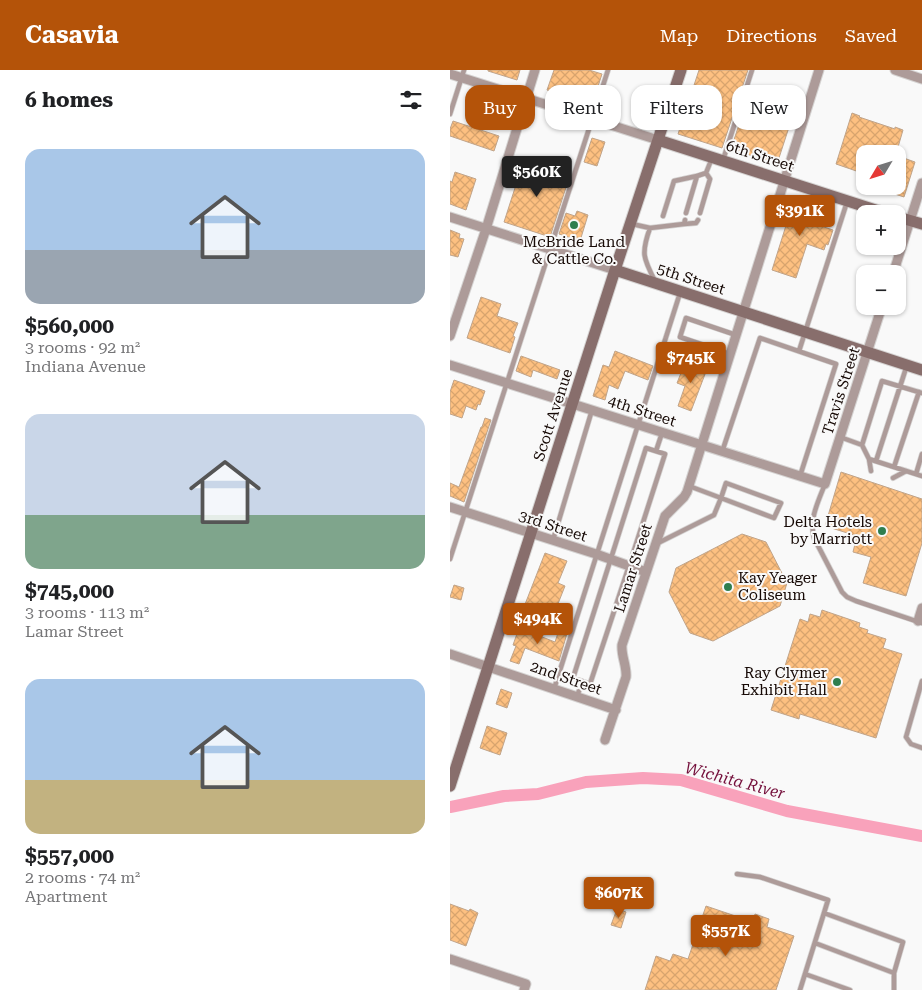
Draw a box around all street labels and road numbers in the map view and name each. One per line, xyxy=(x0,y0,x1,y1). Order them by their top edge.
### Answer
street label: 6th Street xyxy=(724,137,797,176)
street label: 5th Street xyxy=(655,260,728,299)
street label: Travis Street xyxy=(818,344,864,437)
street label: Scott Avenue xyxy=(530,367,576,463)
street label: 4th Street xyxy=(606,392,679,431)
street label: 3rd Street xyxy=(517,506,590,546)
street label: Lamar Street xyxy=(610,521,656,615)
street label: 2nd Street xyxy=(528,657,605,699)

